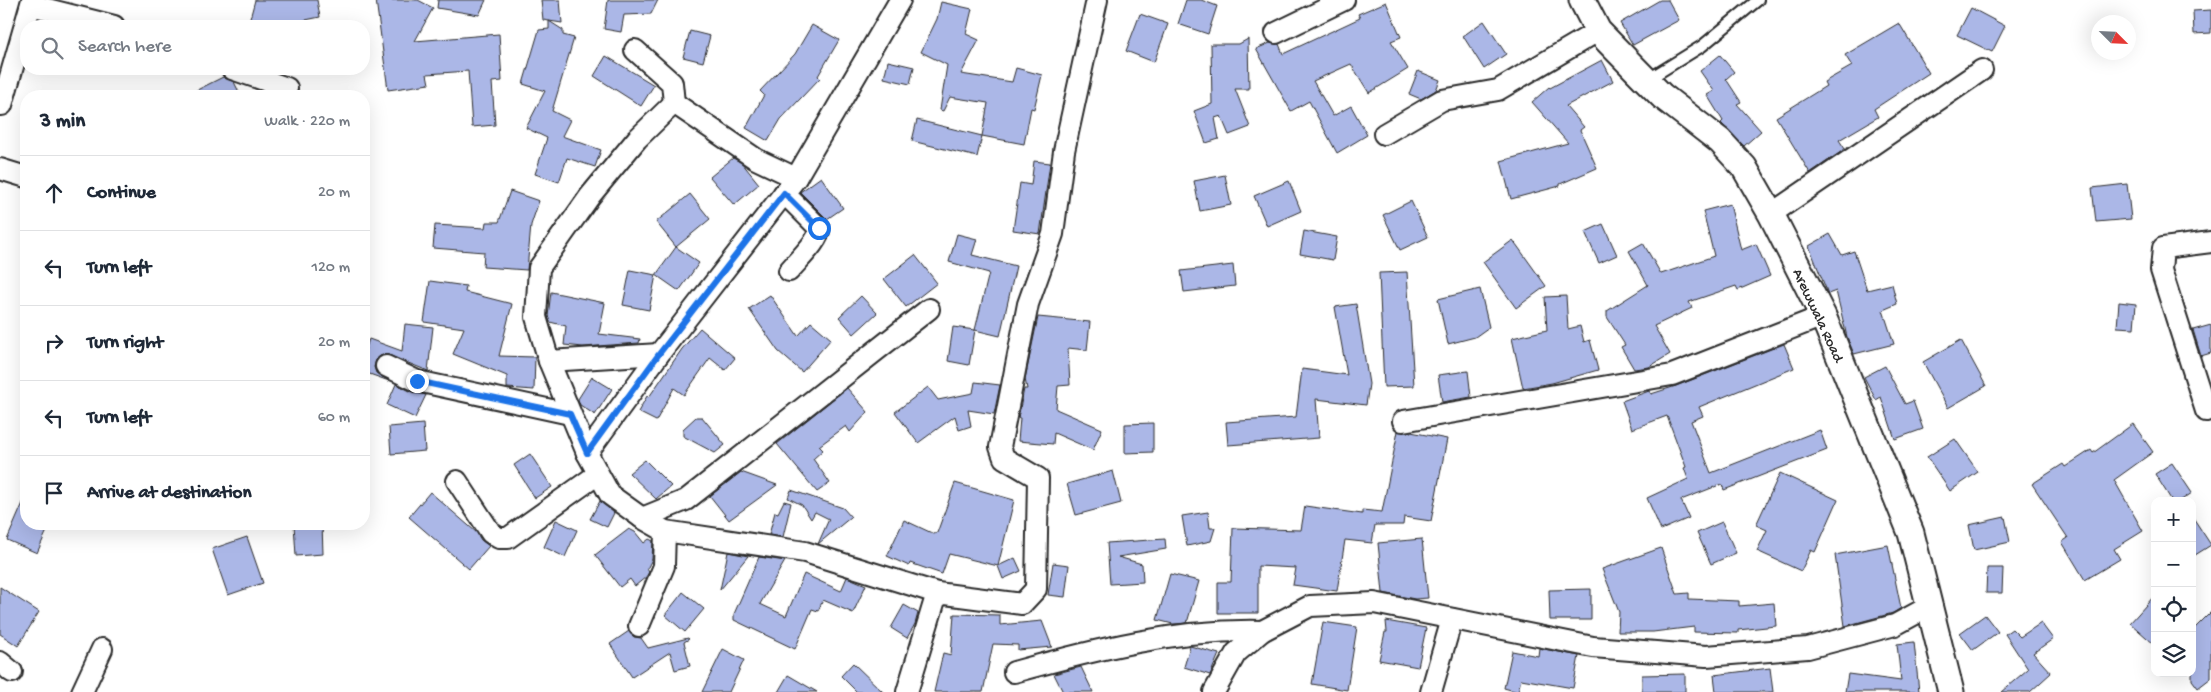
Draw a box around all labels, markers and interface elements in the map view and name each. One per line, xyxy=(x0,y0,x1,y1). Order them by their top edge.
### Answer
north arrow xyxy=(2091,15,2136,60)
search box xyxy=(20,20,370,75)
icon: search xyxy=(38,34,66,62)
text: Search here xyxy=(78,36,172,59)
text: 3 min xyxy=(40,110,85,135)
text: Walk · 220 m xyxy=(264,113,350,132)
icon: ahead xyxy=(40,179,68,207)
text: Continue xyxy=(87,182,156,205)
text: 20 m xyxy=(318,184,350,203)
route start xyxy=(808,217,831,240)
icon: left xyxy=(40,254,68,282)
text: Turn left xyxy=(87,257,151,280)
text: 120 m xyxy=(311,259,350,278)
street label: Arewwala Road xyxy=(1788,266,1847,367)
icon: right xyxy=(40,329,68,357)
text: Turn right xyxy=(87,332,163,355)
text: 20 m xyxy=(318,334,350,353)
route end xyxy=(406,370,429,393)
icon: left xyxy=(40,404,68,432)
text: Turn left xyxy=(87,407,151,430)
text: 60 m xyxy=(318,409,350,428)
icon: arrive xyxy=(40,479,68,507)
text: Arrive at destination xyxy=(87,482,251,505)
map controls xyxy=(2151,497,2196,677)
button: + xyxy=(2151,497,2196,542)
button: − xyxy=(2151,542,2196,587)
button: locate xyxy=(2151,587,2196,632)
button: layers xyxy=(2151,632,2196,677)

